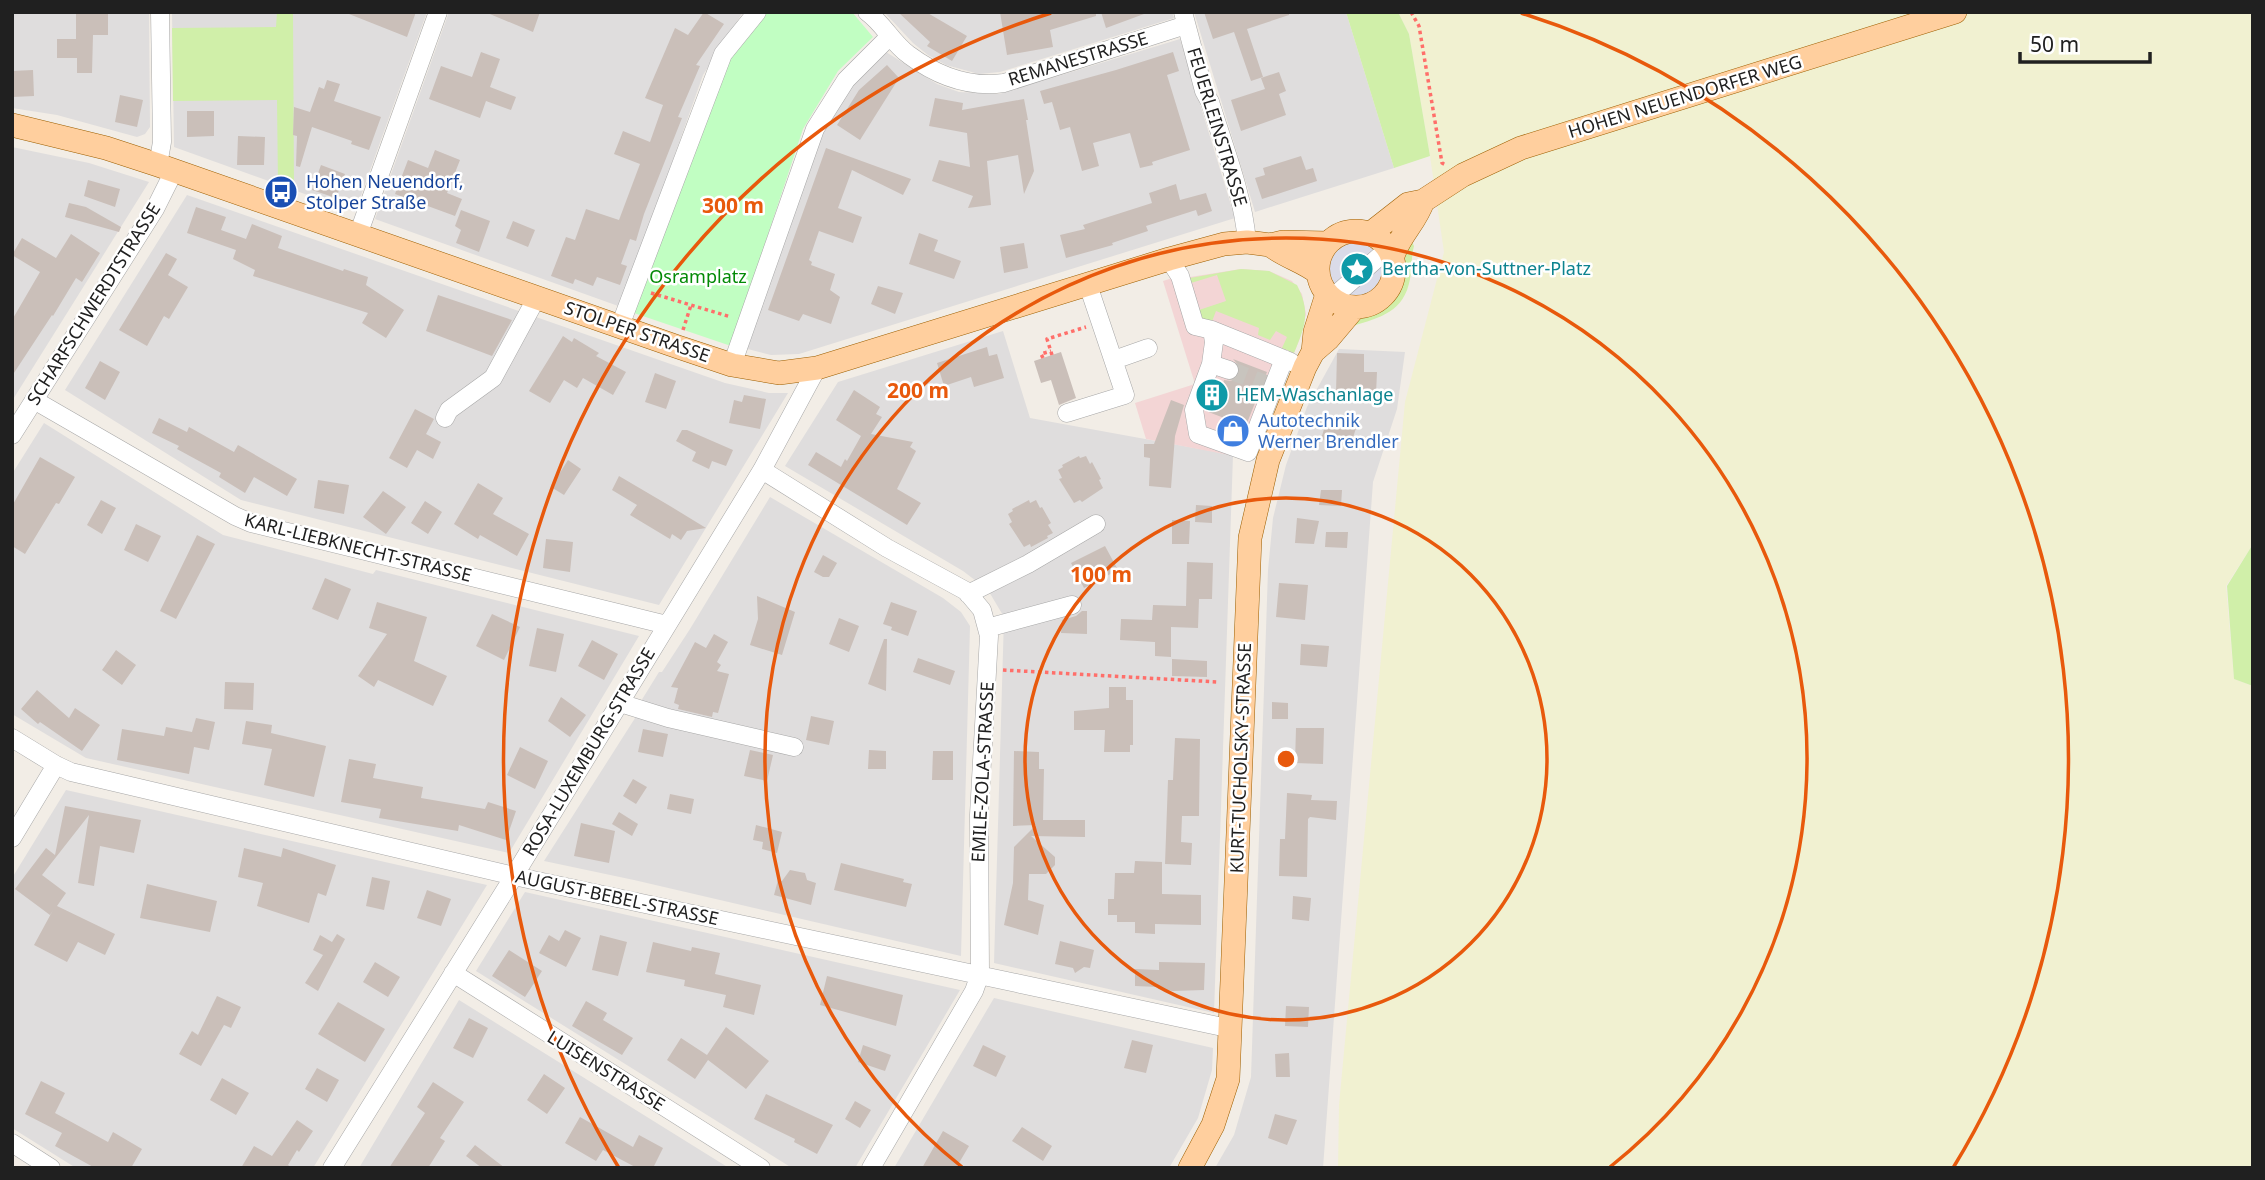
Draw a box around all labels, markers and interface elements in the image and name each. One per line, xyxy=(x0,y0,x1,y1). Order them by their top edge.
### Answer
scale bar xyxy=(2020,21,2150,65)
street label: REMANESTRASSE xyxy=(1005,25,1151,91)
text: 50 m xyxy=(2030,30,2079,58)
street label: FEUERLEINSTRASSE xyxy=(1182,44,1254,209)
street label: HOHEN NEUENDORFER WEG xyxy=(1565,49,1804,143)
place label: Hohen Neuendorf, Stolper Straße xyxy=(306,169,464,214)
bus stop icon: Hohen Neuendorf, Stolper Straße xyxy=(262,173,300,211)
text: 300 m xyxy=(702,191,764,219)
street label: SCHARFSCHWERDTSTRASSE xyxy=(21,198,165,409)
place icon: Bertha-von-Suttner-Platz xyxy=(1338,250,1376,288)
place label: Bertha-von-Suttner-Platz xyxy=(1382,256,1591,280)
park label: Osramplatz xyxy=(649,264,747,288)
street label: STOLPER STRASSE xyxy=(561,295,713,367)
text: 200 m xyxy=(887,376,949,404)
building icon: HEM-Waschanlage xyxy=(1193,376,1231,414)
place label: HEM-Waschanlage xyxy=(1236,382,1394,406)
place label: Autotechnik Werner Brendler xyxy=(1258,408,1399,453)
shop icon: Autotechnik Werner Brendler xyxy=(1214,412,1252,450)
street label: KARL-LIEBKNECHT-STRASSE xyxy=(242,507,474,587)
text: 100 m xyxy=(1070,560,1132,588)
street label: KURT-TUCHOLSKY-STRASSE xyxy=(1224,642,1256,874)
street label: ROSA-LUXEMBURG-STRASSE xyxy=(516,643,660,860)
street label: EMILE-ZOLA-STRASSE xyxy=(965,681,999,863)
centre of rings xyxy=(1274,747,1298,771)
street label: AUGUST-BEBEL-STRASSE xyxy=(514,864,721,930)
street label: LUISENSTRASSE xyxy=(543,1024,670,1116)

